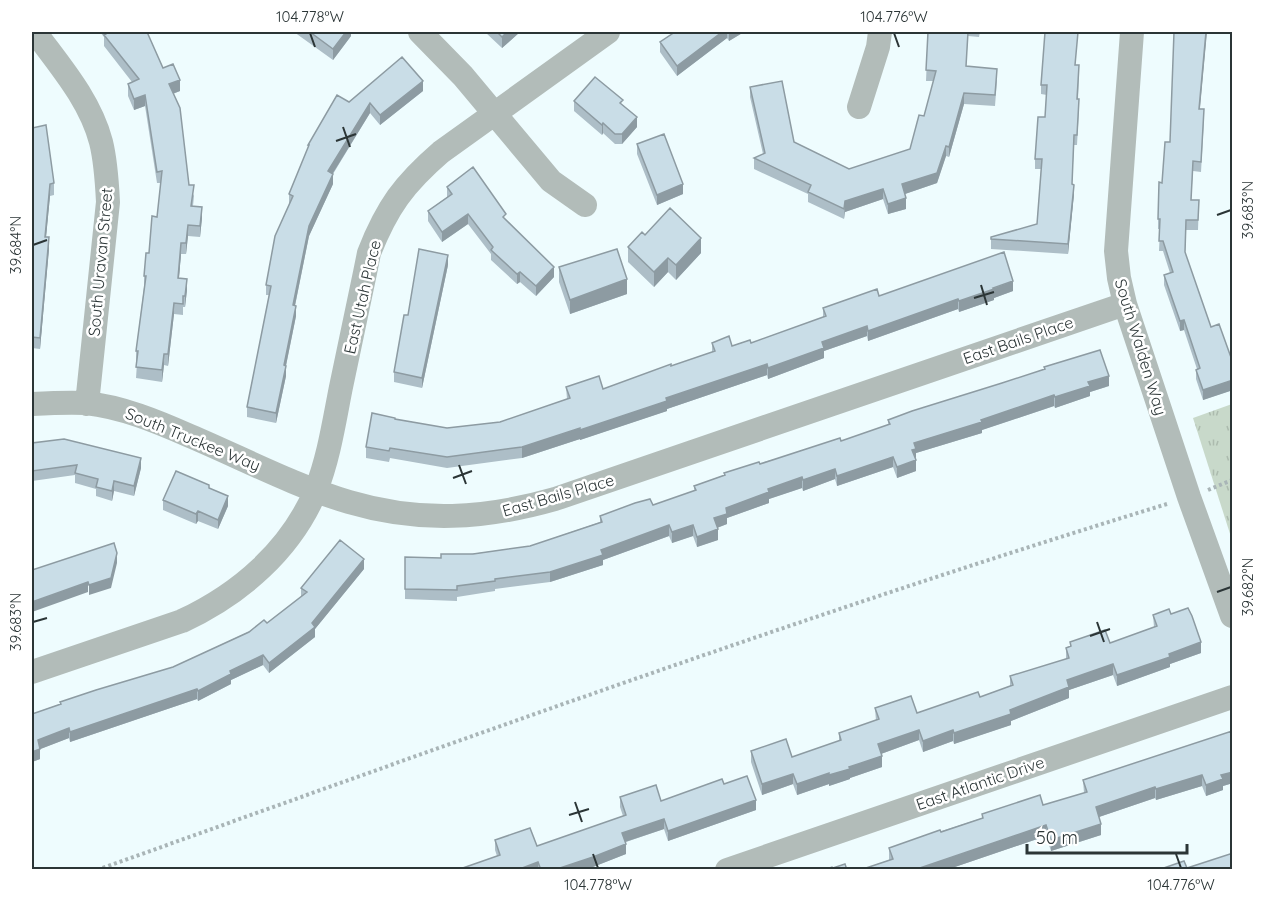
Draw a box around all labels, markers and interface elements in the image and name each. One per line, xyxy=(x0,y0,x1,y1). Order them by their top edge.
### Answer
text: 104.778°W xyxy=(276,7,345,26)
text: 104.776°W xyxy=(860,7,928,26)
text: 39.683°N xyxy=(1238,181,1257,239)
street label: South Uravan Street xyxy=(84,187,116,337)
text: 39.684°N xyxy=(6,216,25,274)
street label: East Utah Place xyxy=(339,238,385,356)
street label: South Walden Way xyxy=(1111,276,1171,418)
street label: East Bails Place xyxy=(960,312,1076,368)
street label: South Truckee Way xyxy=(123,403,263,475)
street label: East Bails Place xyxy=(500,469,616,521)
text: 39.682°N xyxy=(1238,558,1257,616)
text: 39.683°N xyxy=(6,593,25,651)
street label: East Atlantic Drive xyxy=(913,752,1047,814)
scale bar xyxy=(1027,817,1188,855)
text: 50 m xyxy=(1036,826,1078,849)
text: 104.778°W xyxy=(564,875,633,894)
text: 104.776°W xyxy=(1147,875,1215,894)

